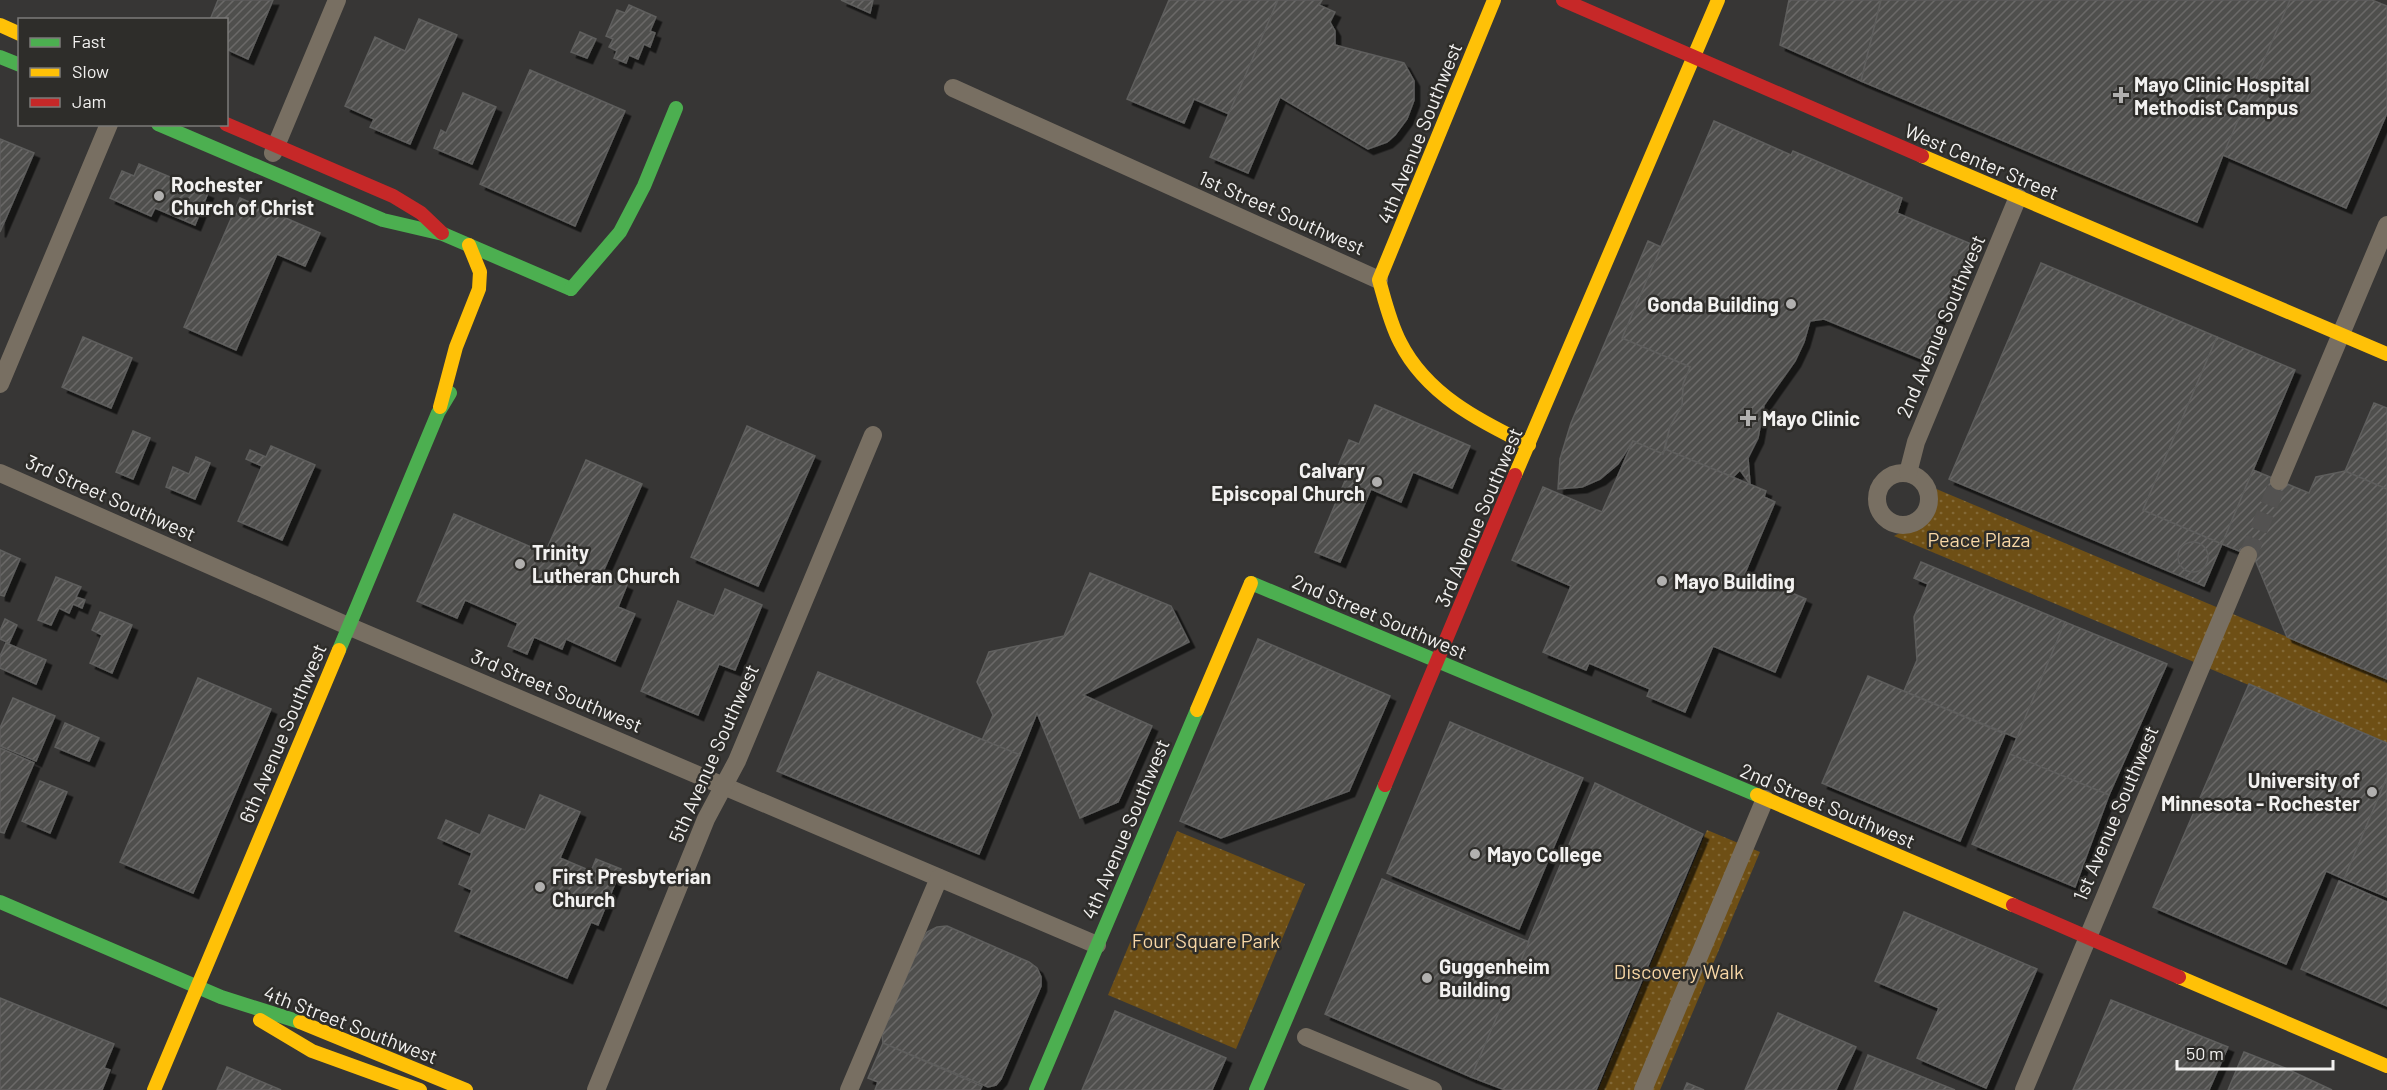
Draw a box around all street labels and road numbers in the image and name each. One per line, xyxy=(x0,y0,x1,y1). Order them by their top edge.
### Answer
street label: 4th Avenue Southwest xyxy=(1372,39,1466,227)
street label: West Center Street xyxy=(1901,118,2063,204)
street label: 1st Street Southwest xyxy=(1195,165,1369,259)
street label: 2nd Avenue Southwest xyxy=(1891,231,1989,421)
street label: 3rd Avenue Southwest xyxy=(1429,424,1527,610)
street label: 3rd Street Southwest xyxy=(22,449,200,545)
street label: 2nd Street Southwest xyxy=(1289,568,1471,664)
street label: 6th Avenue Southwest xyxy=(233,640,331,826)
street label: 3rd Street Southwest xyxy=(468,643,646,737)
street label: 5th Avenue Southwest xyxy=(663,660,763,846)
street label: 1st Avenue Southwest xyxy=(2067,722,2163,904)
street label: 4th Avenue Southwest xyxy=(1076,735,1174,923)
street label: 2nd Street Southwest xyxy=(1737,757,1919,853)
street label: 4th Street Southwest xyxy=(261,980,441,1068)

